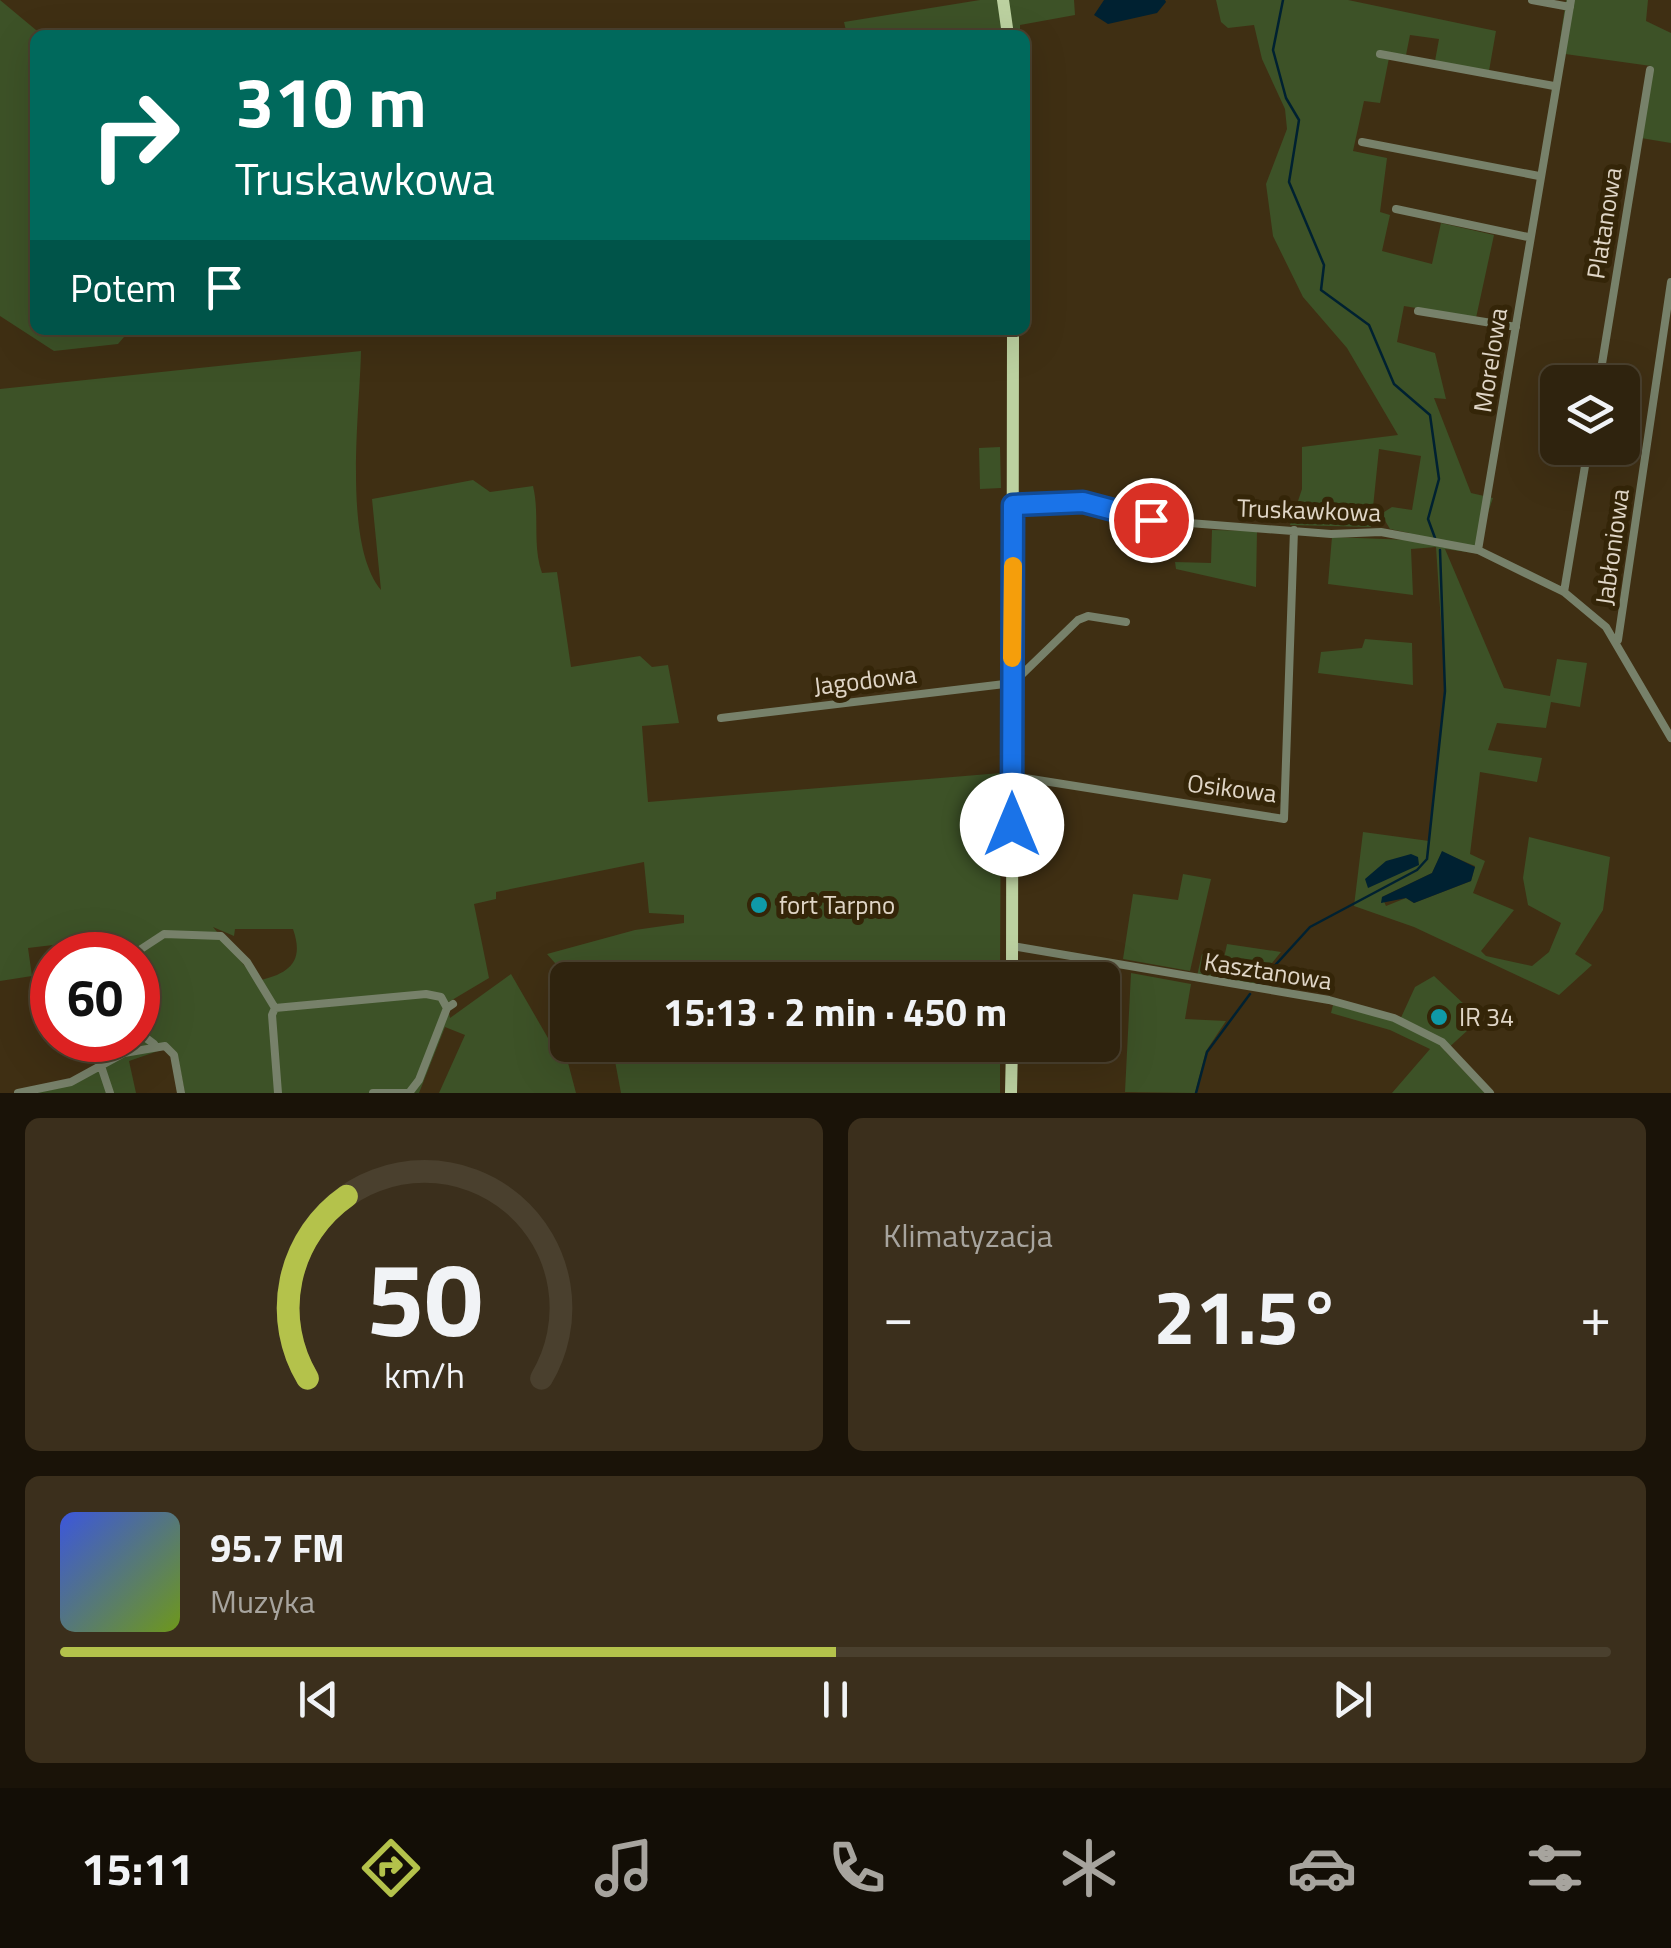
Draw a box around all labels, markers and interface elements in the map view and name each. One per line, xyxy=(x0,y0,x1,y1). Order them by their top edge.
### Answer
text: 310 m xyxy=(235,48,427,154)
icon: right xyxy=(70,70,200,200)
text: Truskawkowa xyxy=(235,144,495,212)
street label: Platanowa xyxy=(1576,164,1632,281)
text: Potem xyxy=(70,259,177,317)
icon: arrive xyxy=(197,260,252,315)
street label: Morelowa xyxy=(1463,305,1517,415)
map controls xyxy=(1540,365,1640,465)
button: layers xyxy=(1540,365,1640,465)
pin xyxy=(1109,478,1194,563)
street label: Jabłoniowa xyxy=(1585,486,1639,608)
street label: Truskawkowa xyxy=(1236,488,1382,532)
icon: arrive xyxy=(1124,493,1179,548)
street label: Jagodowa xyxy=(811,655,919,705)
street label: Osikowa xyxy=(1185,764,1279,812)
position arrow xyxy=(960,773,1064,877)
place label: fort Tarpno xyxy=(779,886,895,924)
marker: fort Tarpno xyxy=(748,894,770,916)
speed limit sign: 60 xyxy=(30,932,160,1062)
street label: Kasztanowa xyxy=(1201,942,1335,1000)
text: 15:13 · 2 min · 450 m xyxy=(663,983,1007,1041)
place label: IR 34 xyxy=(1459,998,1514,1036)
marker: IR 34 xyxy=(1428,1006,1450,1028)
text: Klimatyzacja xyxy=(883,1211,1053,1259)
text: 50 xyxy=(366,1218,482,1376)
text: 21.5° xyxy=(1153,1259,1341,1373)
text: − xyxy=(883,1274,914,1357)
text: + xyxy=(1580,1274,1611,1357)
text: km/h xyxy=(384,1347,464,1402)
text: 95.7 FM xyxy=(210,1519,345,1577)
text: Muzyka xyxy=(210,1577,315,1625)
icon: previous xyxy=(291,1672,346,1727)
icon: pause xyxy=(808,1672,863,1727)
icon: next xyxy=(1325,1672,1380,1727)
icon: directions xyxy=(356,1833,426,1903)
icon: music xyxy=(589,1833,659,1903)
icon: phone xyxy=(822,1833,892,1903)
icon: climate xyxy=(1054,1833,1124,1903)
icon: car xyxy=(1287,1833,1357,1903)
icon: filters xyxy=(1520,1833,1590,1903)
text: 15:11 xyxy=(81,1834,194,1902)

